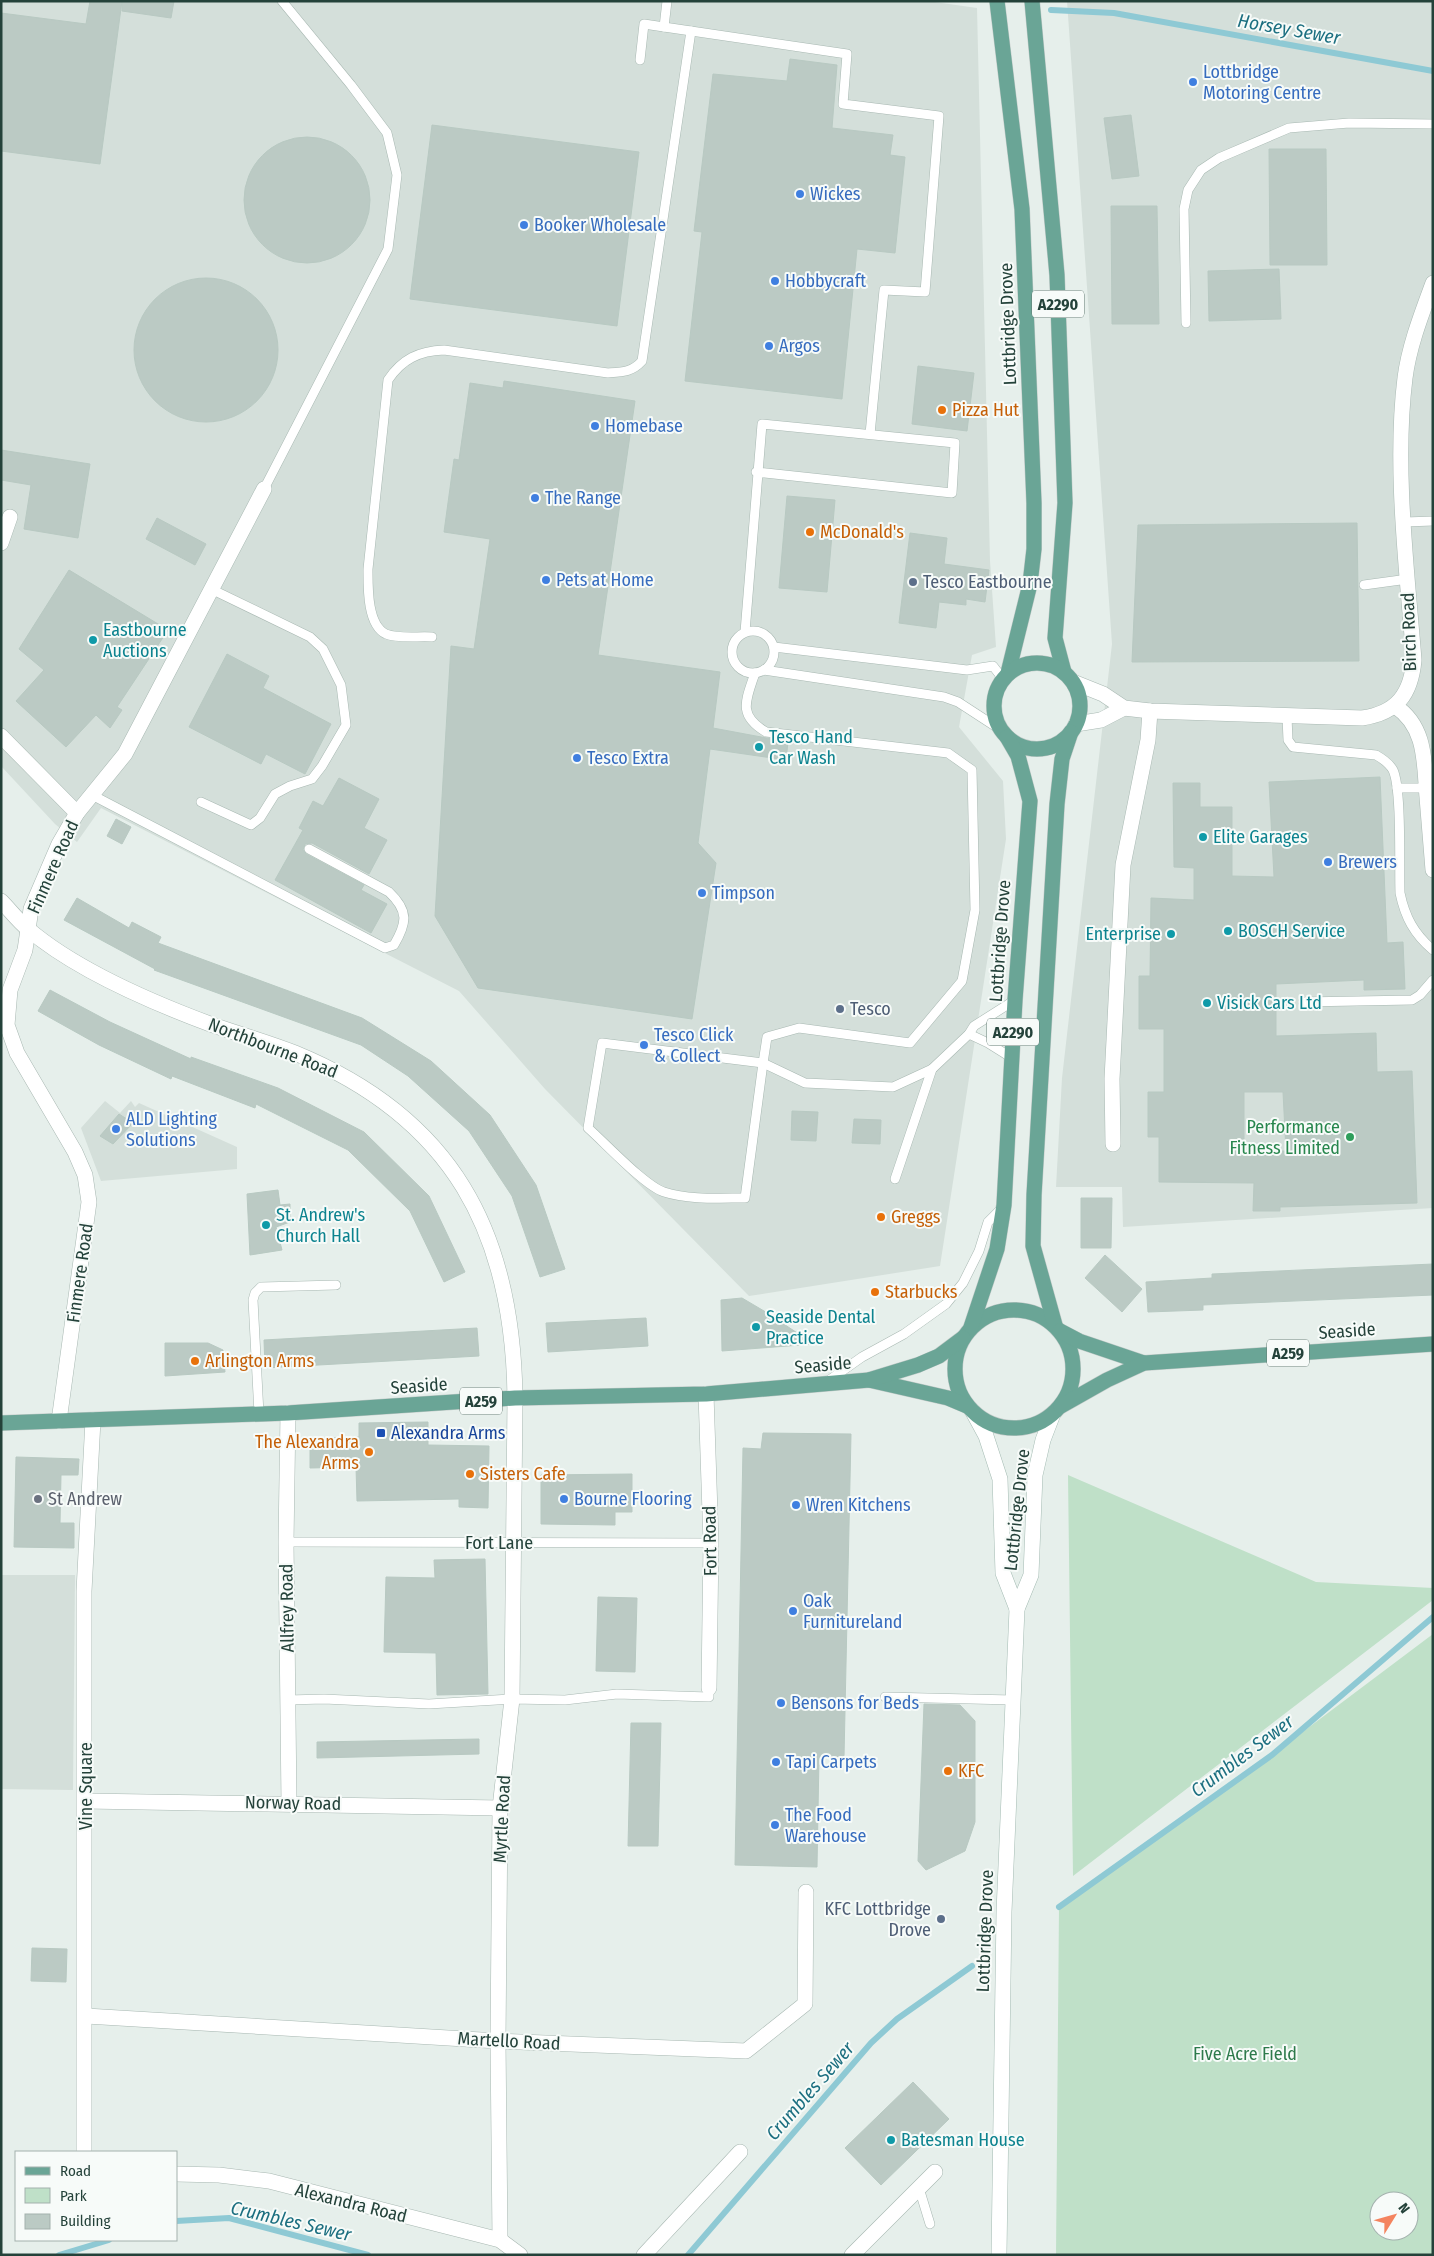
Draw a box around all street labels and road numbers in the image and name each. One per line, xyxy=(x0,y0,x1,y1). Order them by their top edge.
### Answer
street label: Lottbridge Drove xyxy=(995,262,1021,386)
road number: A2290 xyxy=(1032,290,1084,318)
street label: Birch Road xyxy=(1397,592,1421,672)
street label: Finmere Road xyxy=(23,817,83,917)
street label: Lottbridge Drove xyxy=(985,879,1015,1003)
street label: Northbourne Road xyxy=(205,1013,341,1083)
road number: A2290 xyxy=(987,1019,1039,1046)
street label: Finmere Road xyxy=(62,1222,98,1324)
street label: Seaside xyxy=(1318,1318,1376,1344)
road number: A259 xyxy=(1267,1340,1309,1366)
street label: Seaside xyxy=(794,1352,853,1378)
street label: Seaside xyxy=(390,1373,448,1399)
road number: A259 xyxy=(460,1388,502,1414)
street label: Lottbridge Drove xyxy=(1000,1448,1034,1572)
street label: Fort Road xyxy=(698,1506,722,1576)
street label: Fort Lane xyxy=(465,1532,533,1554)
street label: Allfrey Road xyxy=(275,1563,299,1653)
street label: Vine Square xyxy=(75,1742,97,1830)
street label: Myrtle Road xyxy=(489,1775,515,1863)
street label: Norway Road xyxy=(245,1791,341,1815)
street label: Lottbridge Drove xyxy=(972,1869,998,1993)
street label: Martello Road xyxy=(457,2027,561,2055)
street label: Alexandra Road xyxy=(293,2178,409,2228)

